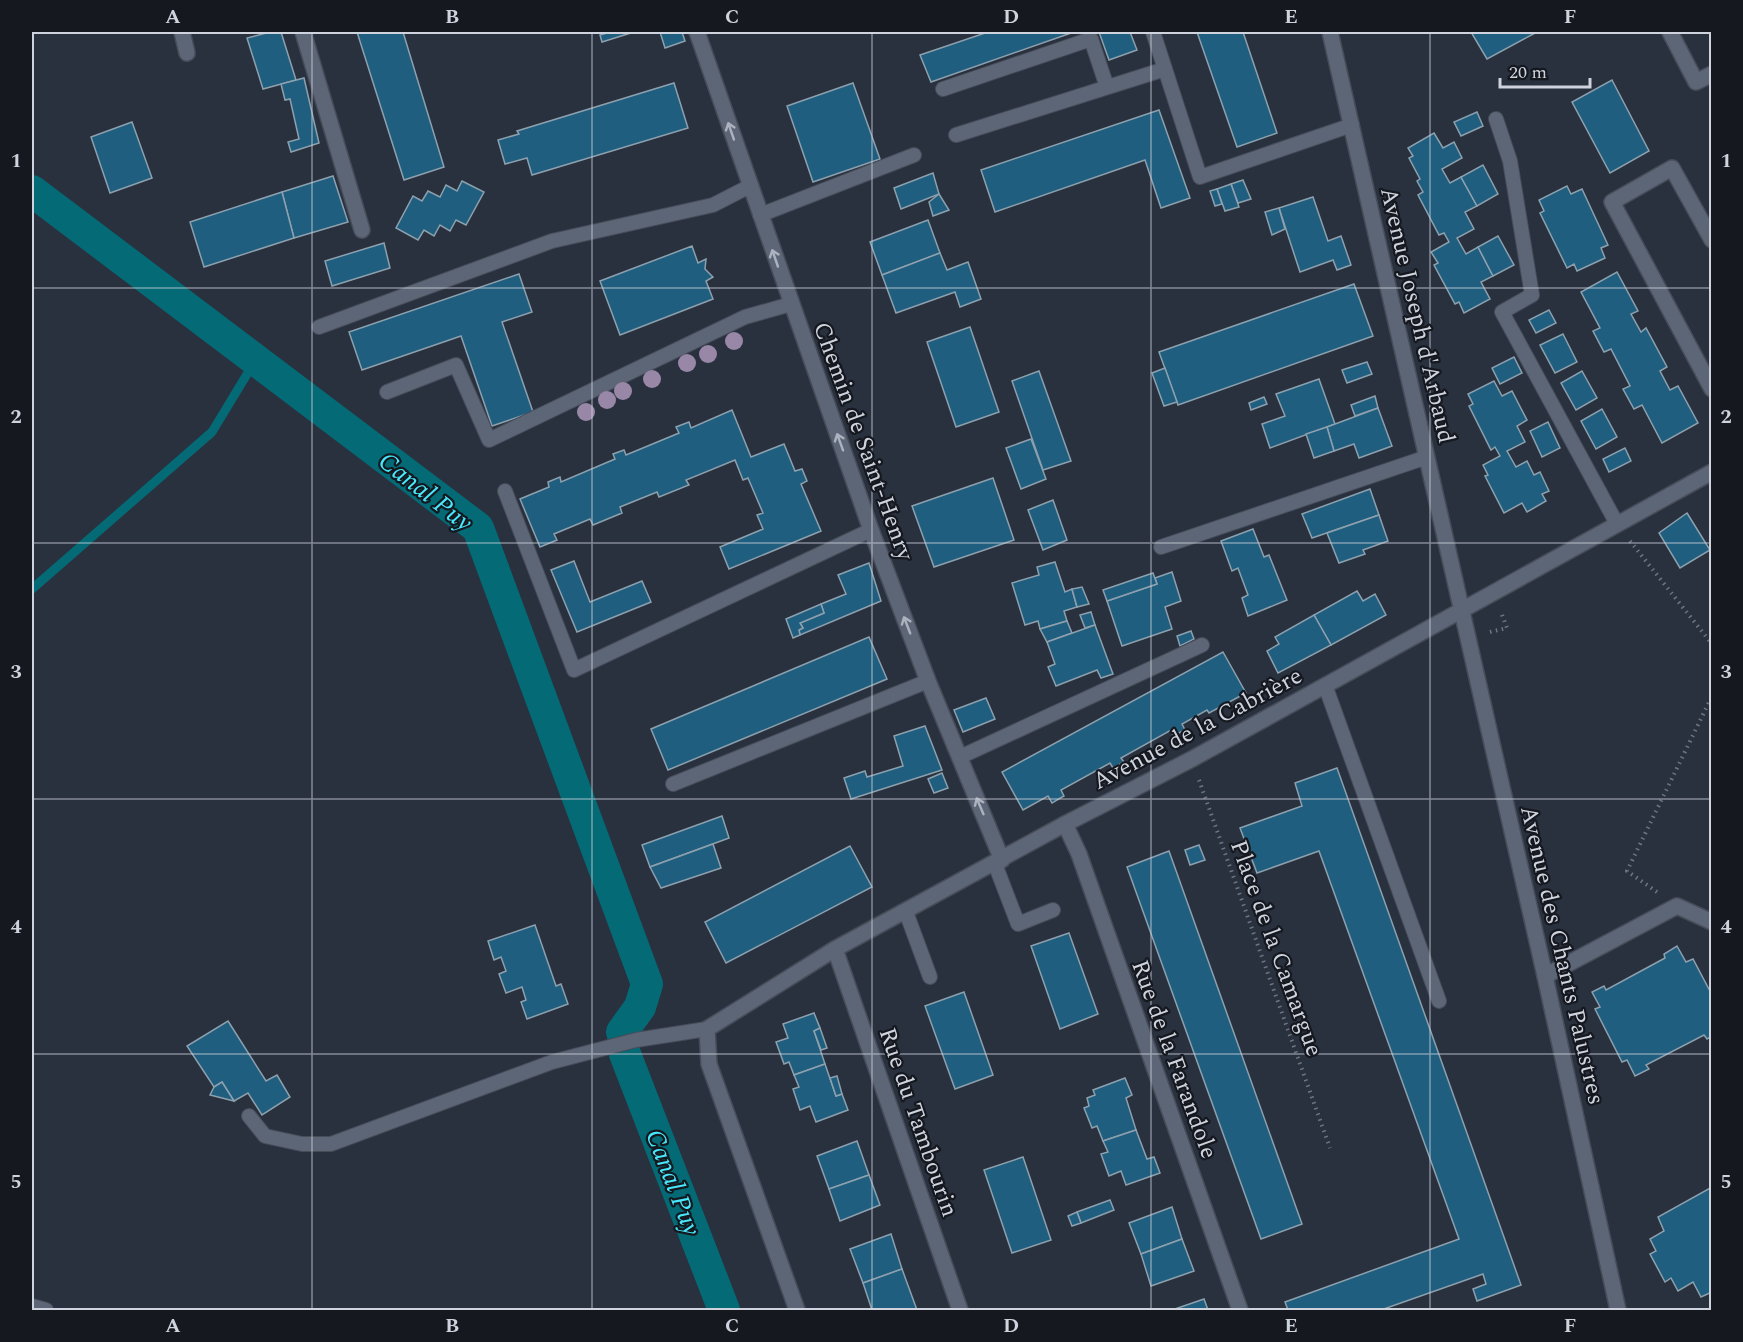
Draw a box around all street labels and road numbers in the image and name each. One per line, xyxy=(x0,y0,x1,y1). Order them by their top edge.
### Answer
street label: Avenue Joseph d'Arbaud xyxy=(1370,184,1464,447)
street label: Chemin de Saint-Henry xyxy=(803,317,923,567)
street label: Avenue de la Cabrière xyxy=(1086,658,1309,800)
street label: Avenue des Chants Palustres xyxy=(1510,802,1614,1108)
street label: Place de la Camargue xyxy=(1220,835,1332,1062)
street label: Rue de la Farandole xyxy=(1121,955,1227,1164)
street label: Rue du Tambourin xyxy=(869,1023,967,1222)

